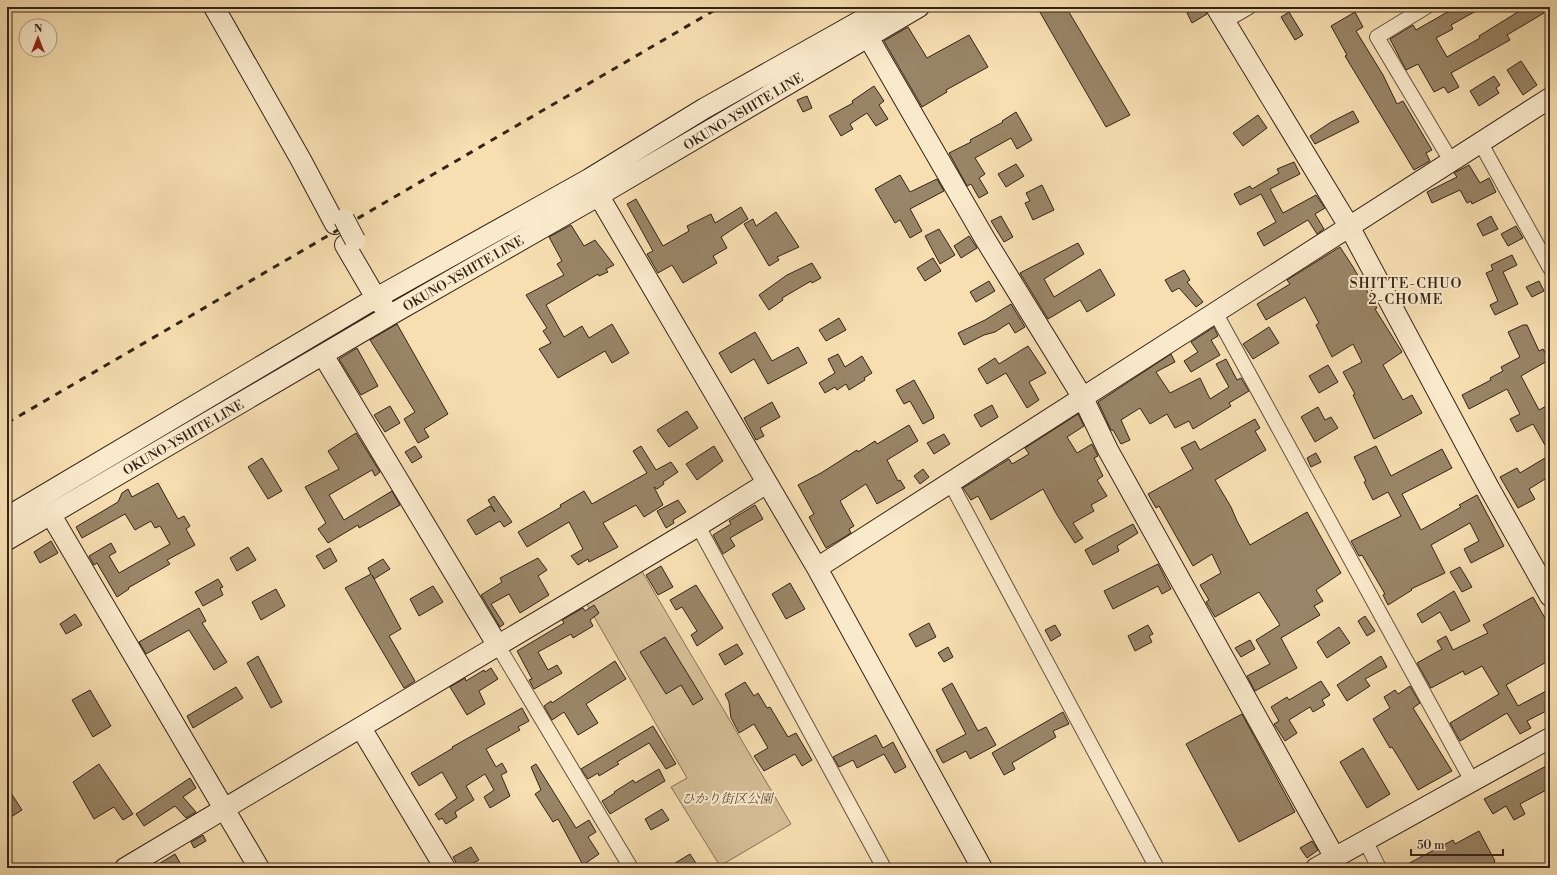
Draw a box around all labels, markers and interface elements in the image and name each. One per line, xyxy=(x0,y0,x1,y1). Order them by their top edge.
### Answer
north arrow xyxy=(18,18,58,58)
text: N xyxy=(34,22,43,36)
street label: OKUNO-YSHITE LINE xyxy=(681,70,806,154)
street label: OKUNO-YSHITE LINE xyxy=(400,233,527,315)
district label: SHITTE-CHUO 2-CHOME xyxy=(1349,275,1463,309)
street label: OKUNO-YSHITE LINE xyxy=(120,397,247,479)
park label: ひかり街区公園 xyxy=(681,791,774,807)
scale bar xyxy=(1411,831,1503,857)
text: 50 m xyxy=(1417,838,1445,853)

